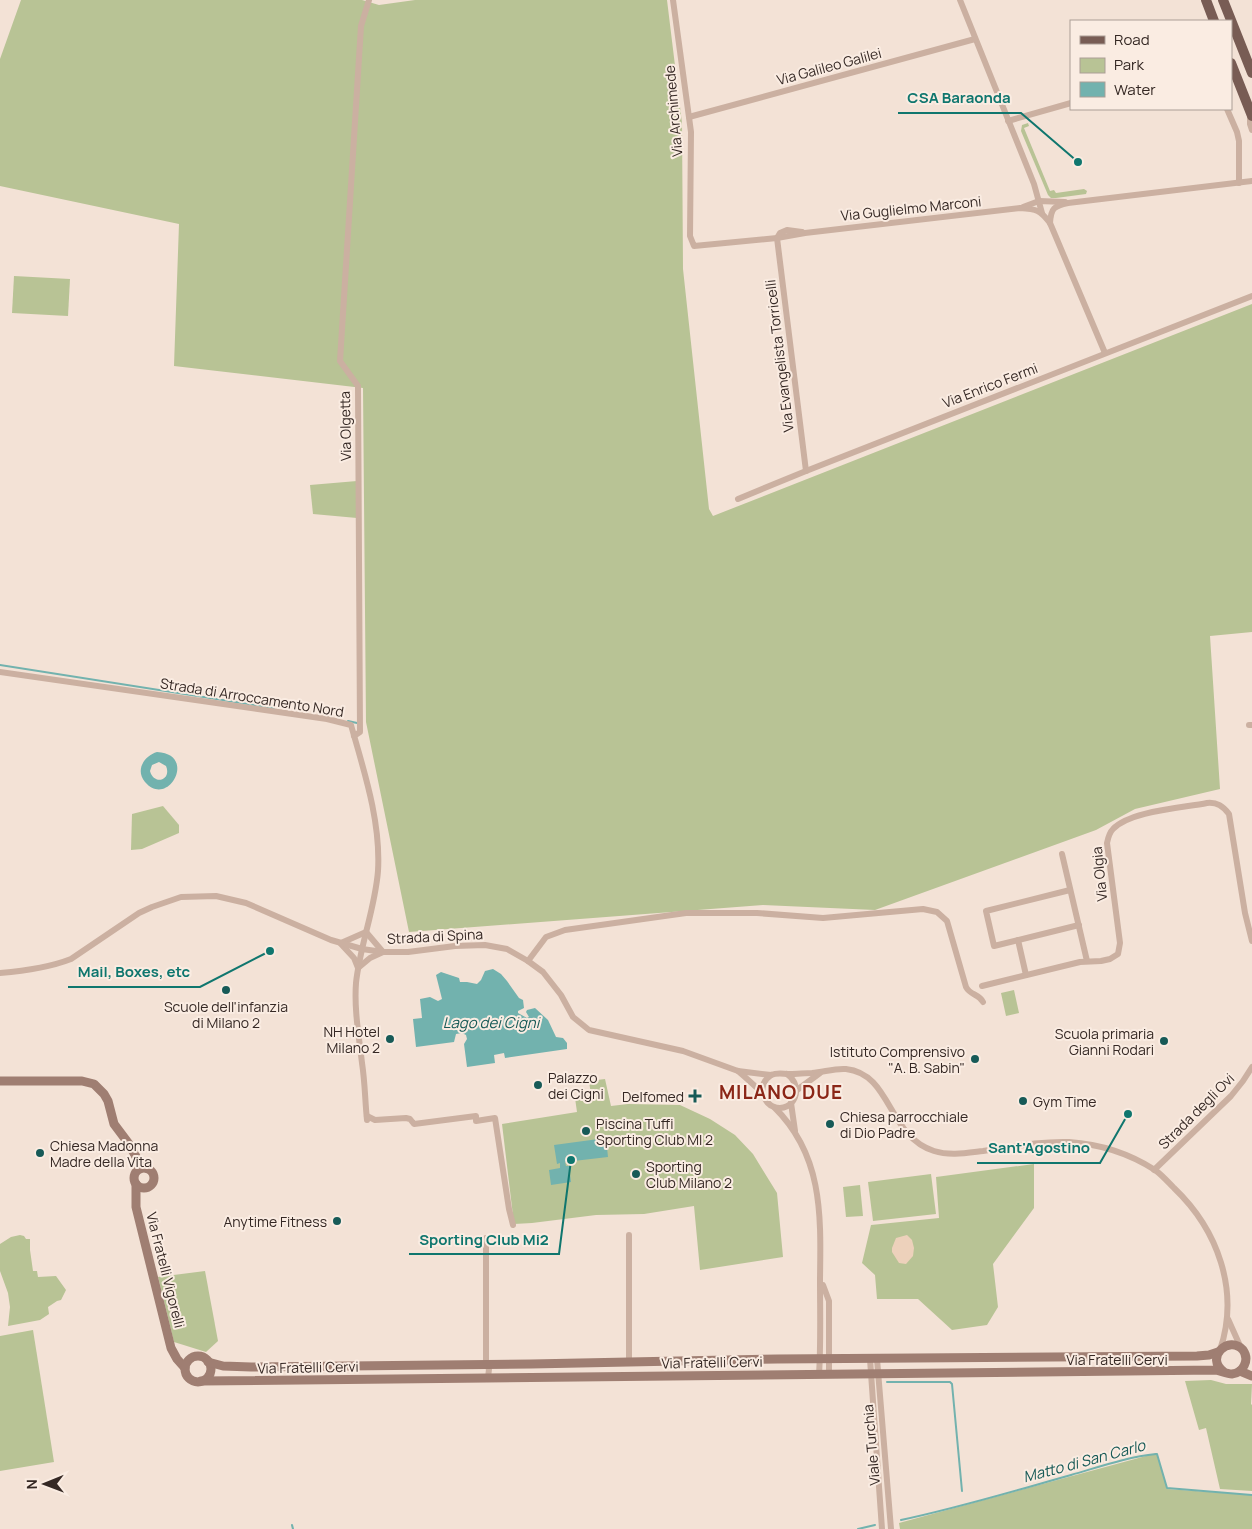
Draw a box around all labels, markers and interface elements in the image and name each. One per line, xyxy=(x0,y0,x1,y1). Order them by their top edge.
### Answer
legend xyxy=(1070,20,1232,110)
text: Road xyxy=(1114,29,1150,50)
street label: Via Galileo Galilei xyxy=(775,43,883,89)
text: Park xyxy=(1114,54,1144,75)
street label: Via Archimede xyxy=(660,65,686,157)
text: Water xyxy=(1114,79,1156,100)
callout: CSA Baraonda xyxy=(898,83,1021,113)
text: CSA Baraonda xyxy=(907,87,1011,108)
street label: Via Guglielmo Marconi xyxy=(840,191,982,225)
street label: Via Evangelista Torricelli xyxy=(760,279,798,433)
street label: Via Enrico Fermi xyxy=(940,358,1040,412)
street label: Via Olgetta xyxy=(335,391,355,461)
street label: Strada di Arroccamento Nord xyxy=(159,673,345,721)
street label: Via Olgia xyxy=(1087,846,1111,902)
street label: Strada di Spina xyxy=(386,924,484,948)
callout: Mail, Boxes, etc xyxy=(68,957,200,987)
text: Mail, Boxes, etc xyxy=(78,961,191,982)
marker: Scuole dell'infanzia di Milano 2 xyxy=(220,984,232,996)
place label: Scuole dell'infanzia di Milano 2 xyxy=(164,997,288,1032)
water label: Lago dei Cigni xyxy=(443,1012,542,1033)
place label: NH Hotel Milano 2 xyxy=(323,1022,380,1057)
place label: Scuola primaria Gianni Rodari xyxy=(1055,1024,1154,1059)
marker: NH Hotel Milano 2 xyxy=(384,1033,396,1045)
marker: Scuola primaria Gianni Rodari xyxy=(1158,1035,1170,1047)
place label: Istituto Comprensivo "A. B. Sabin" xyxy=(830,1042,965,1077)
marker: Istituto Comprensivo "A. B. Sabin" xyxy=(969,1053,981,1065)
place label: Palazzo dei Cigni xyxy=(548,1068,604,1103)
street label: Strada degli Ovi xyxy=(1154,1069,1238,1153)
marker: Palazzo dei Cigni xyxy=(532,1079,544,1091)
district label: MILANO DUE xyxy=(719,1079,843,1105)
place label: Delfomed xyxy=(622,1087,684,1106)
marker: Delfomed xyxy=(688,1089,702,1103)
place label: Gym Time xyxy=(1033,1092,1097,1111)
marker: Gym Time xyxy=(1017,1095,1029,1107)
place label: Chiesa parrocchiale di Dio Padre xyxy=(840,1107,968,1142)
place label: Piscina Tuffi Sporting Club MI 2 xyxy=(596,1114,713,1149)
marker: Chiesa parrocchiale di Dio Padre xyxy=(824,1118,836,1130)
marker: Piscina Tuffi Sporting Club MI 2 xyxy=(580,1125,592,1137)
callout: Sant'Agostino xyxy=(977,1133,1100,1163)
place label: Chiesa Madonna Madre della Vita xyxy=(50,1136,158,1171)
text: Sant'Agostino xyxy=(988,1137,1090,1158)
marker: Chiesa Madonna Madre della Vita xyxy=(34,1147,46,1159)
place label: Sporting Club Milano 2 xyxy=(646,1157,732,1192)
marker: Sporting Club Milano 2 xyxy=(630,1168,642,1180)
street label: Via Fratelli Vigorelli xyxy=(142,1210,190,1330)
place label: Anytime Fitness xyxy=(223,1212,327,1231)
marker: Anytime Fitness xyxy=(331,1215,343,1227)
callout: Sporting Club Mi2 xyxy=(409,1224,559,1254)
text: Sporting Club Mi2 xyxy=(419,1229,549,1250)
street label: Via Fratelli Cervi xyxy=(1066,1350,1168,1369)
street label: Via Fratelli Cervi xyxy=(661,1352,763,1372)
street label: Via Fratelli Cervi xyxy=(257,1357,359,1377)
street label: Viale Turchia xyxy=(858,1404,884,1486)
water label: Matto di San Carlo xyxy=(1021,1434,1148,1487)
north arrow xyxy=(20,1459,70,1509)
text: N xyxy=(22,1479,41,1489)

